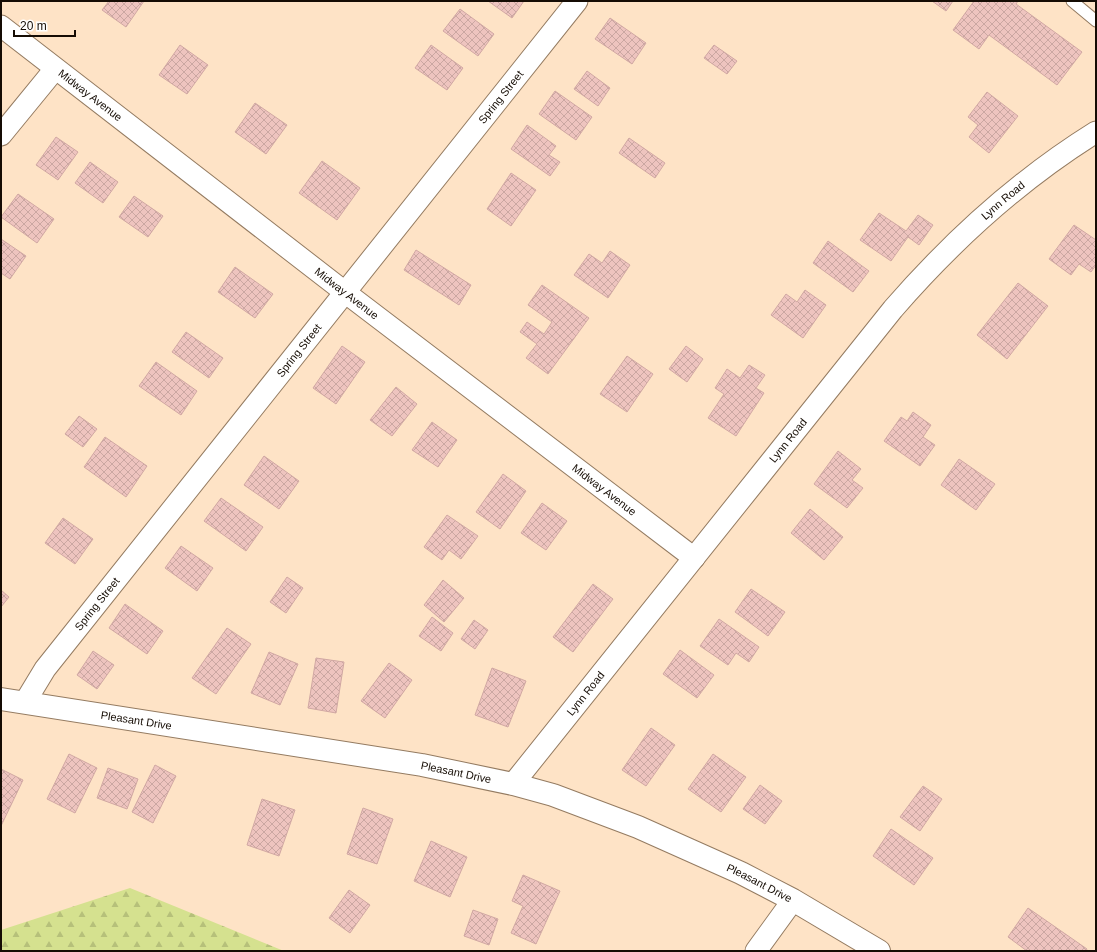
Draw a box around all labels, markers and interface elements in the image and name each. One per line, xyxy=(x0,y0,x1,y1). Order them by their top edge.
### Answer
scale bar xyxy=(14,12,75,38)
text: 20 m xyxy=(20,19,47,33)
street label: Midway Avenue xyxy=(56,67,124,123)
street label: Spring Street xyxy=(476,68,525,126)
street label: Lynn Road xyxy=(979,179,1027,222)
street label: Midway Avenue xyxy=(313,265,381,322)
street label: Spring Street xyxy=(274,321,324,379)
street label: Lynn Road xyxy=(767,416,809,465)
street label: Midway Avenue xyxy=(570,462,639,518)
street label: Spring Street xyxy=(72,575,122,633)
street label: Lynn Road xyxy=(564,669,607,718)
street label: Pleasant Drive xyxy=(100,709,173,732)
street label: Pleasant Drive xyxy=(420,759,492,785)
street label: Pleasant Drive xyxy=(725,861,794,904)

